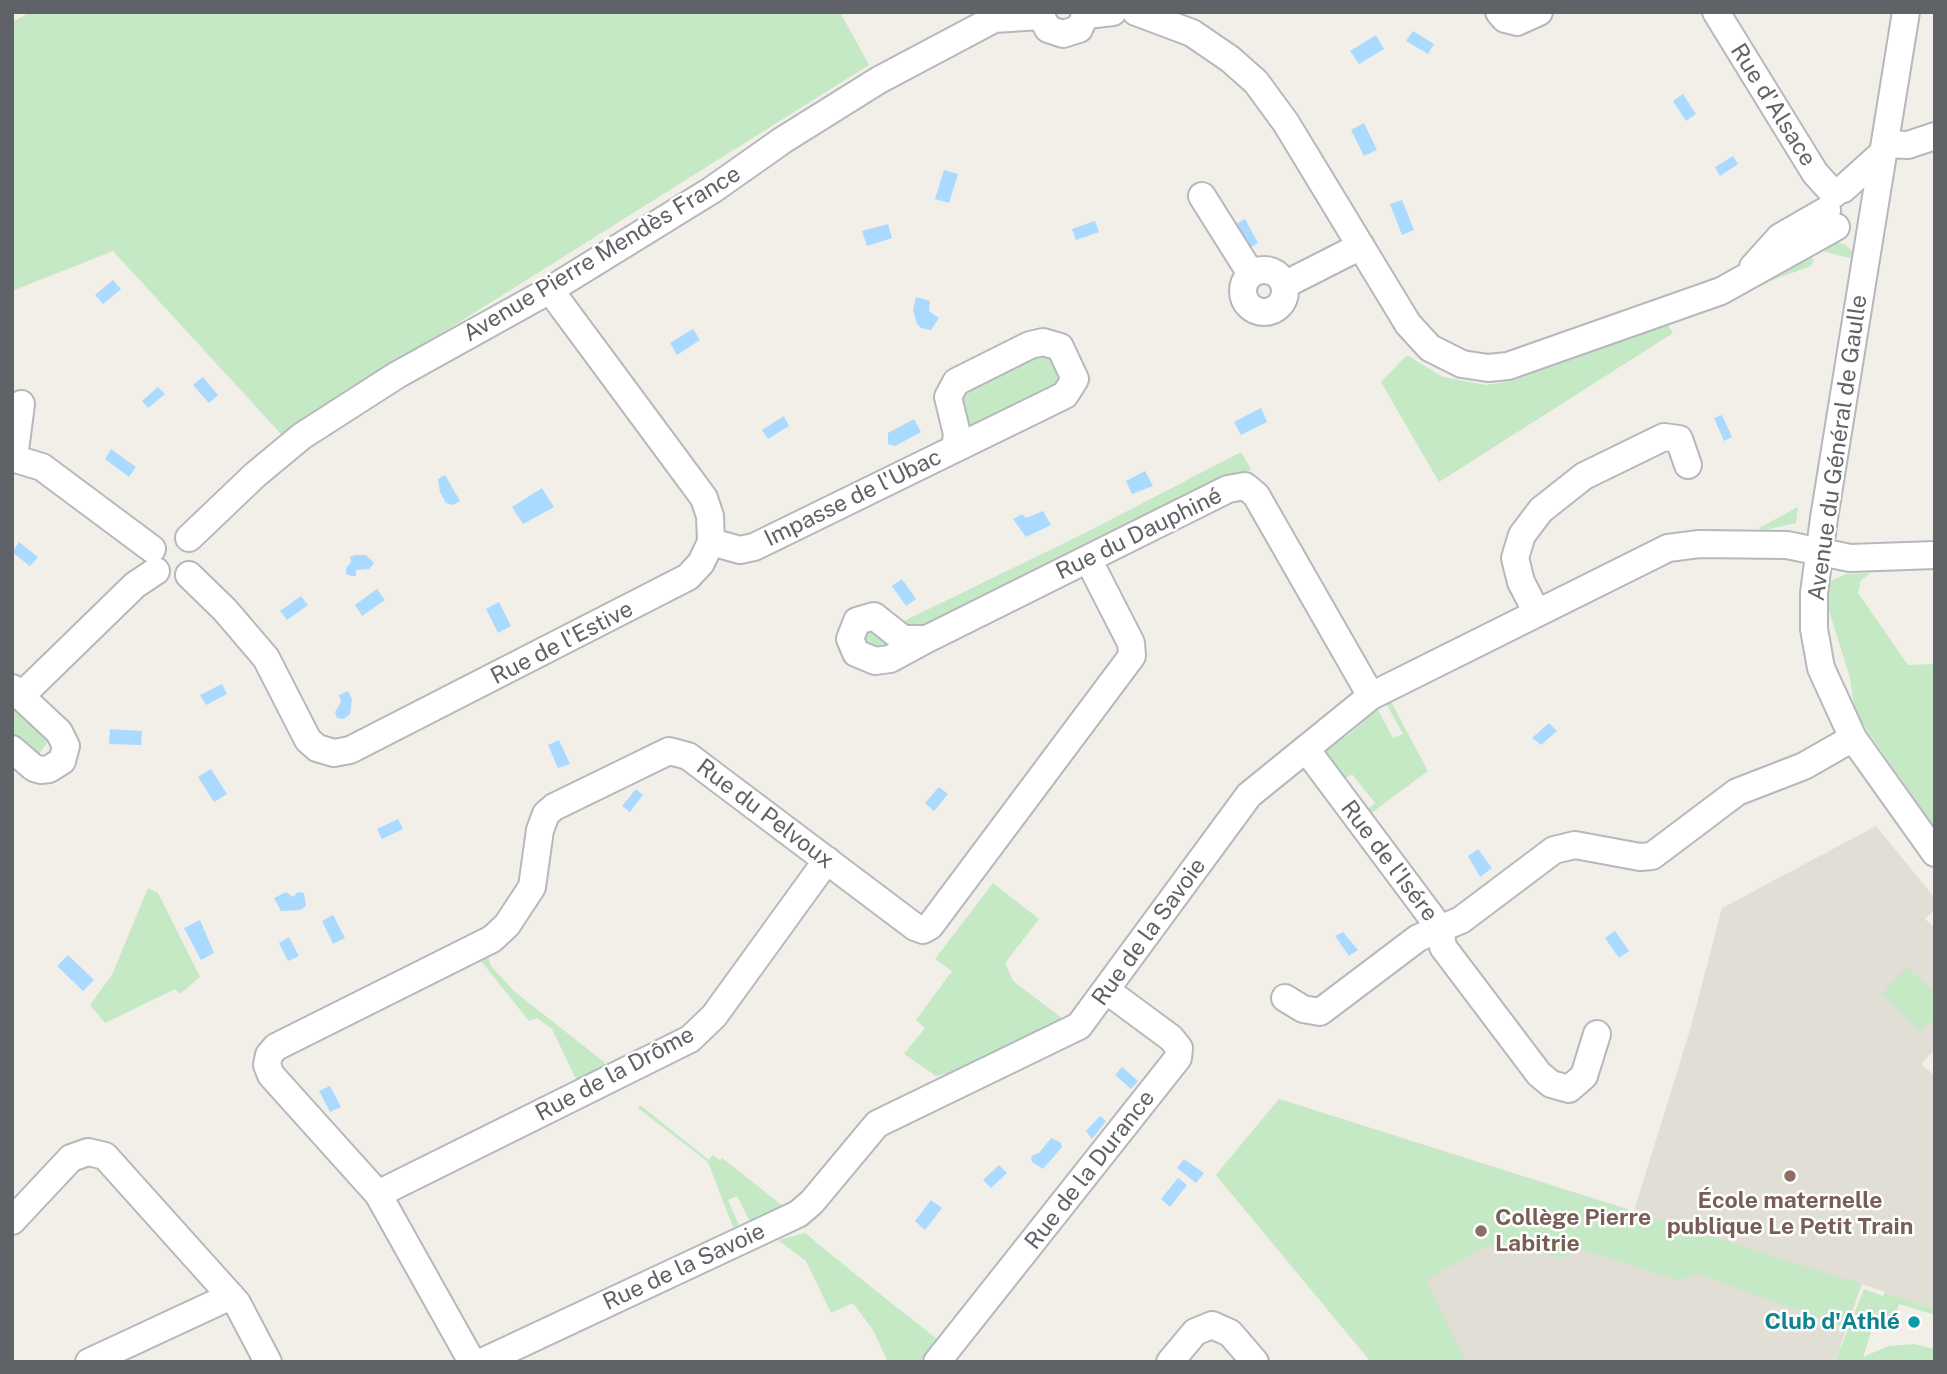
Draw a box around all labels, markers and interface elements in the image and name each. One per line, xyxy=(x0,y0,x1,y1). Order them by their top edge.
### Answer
street label: Rue d'Alsace xyxy=(1724,39,1822,171)
street label: Avenue Pierre Mendès France xyxy=(458,160,746,348)
street label: Avenue du Général de Gaulle xyxy=(1803,293,1873,603)
street label: Impasse de l'Ubac xyxy=(760,443,946,553)
street label: Rue du Dauphiné xyxy=(1051,482,1227,586)
street label: Rue de l'Estive xyxy=(486,595,638,691)
street label: Rue du Pelvoux xyxy=(691,753,839,875)
street label: Rue de l'Isére xyxy=(1335,795,1443,927)
street label: Rue de la Savoie xyxy=(1086,853,1212,1011)
street label: Rue de la Drôme xyxy=(531,1021,699,1127)
street label: Rue de la Durance xyxy=(1019,1085,1161,1255)
marker: École maternelle publique Le Petit Train xyxy=(1782,1168,1798,1184)
place label: École maternelle publique Le Petit Train xyxy=(1667,1187,1913,1241)
place label: Collège Pierre Labitrie xyxy=(1495,1204,1651,1258)
street label: Rue de la Savoie xyxy=(599,1217,769,1317)
marker: Collège Pierre Labitrie xyxy=(1473,1223,1489,1239)
place label: Club d'Athlé xyxy=(1764,1308,1900,1336)
marker: Club d'Athlé xyxy=(1906,1314,1922,1330)

